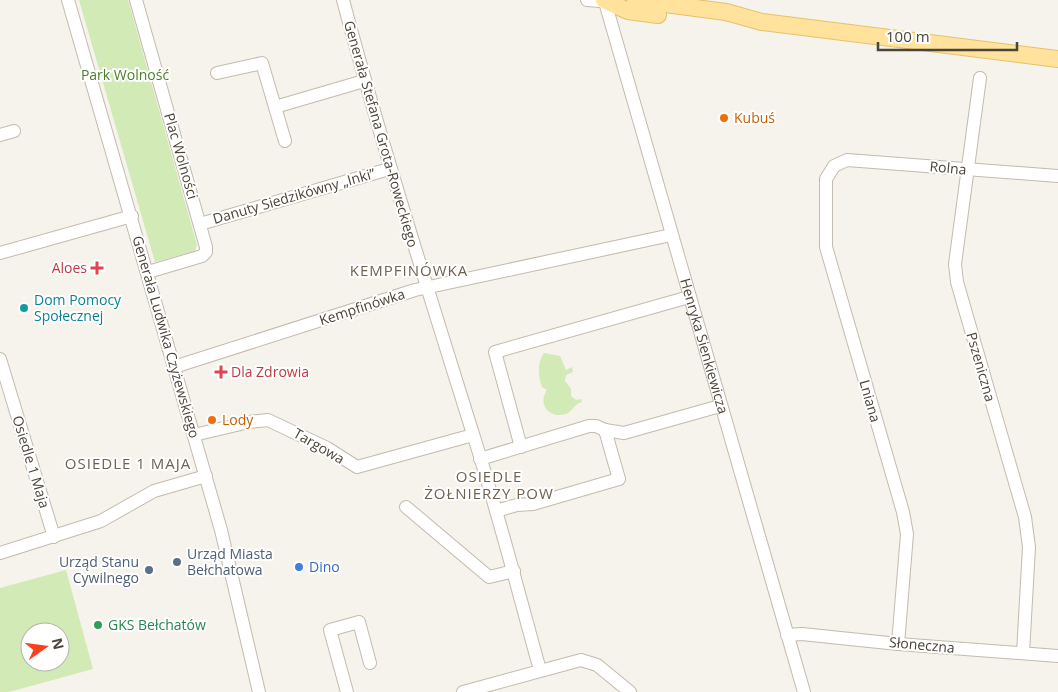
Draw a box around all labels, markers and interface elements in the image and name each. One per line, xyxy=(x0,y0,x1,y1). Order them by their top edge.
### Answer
street label: Generała Stefana Grota-Roweckiego xyxy=(340,18,423,249)
scale bar xyxy=(878,20,1017,52)
text: 100 m xyxy=(886,26,930,46)
park label: Park Wolność xyxy=(81,65,169,84)
place label: Kubuś xyxy=(734,108,775,127)
street label: Plac Wolności xyxy=(160,111,203,201)
marker: Kubuś xyxy=(718,112,730,124)
street label: Rolna xyxy=(929,156,967,179)
street label: Danuty Siedzikówny „Inki” xyxy=(210,163,377,228)
street label: Generała Ludwika Czyżewskiego xyxy=(128,233,205,440)
place label: Aloes xyxy=(52,258,87,277)
district label: KEMPFINÓWKA xyxy=(350,260,468,280)
marker: Aloes xyxy=(91,262,103,274)
street label: Henryka Sienkiewicza xyxy=(676,276,733,416)
street label: Kempfinówka xyxy=(316,284,407,329)
place label: Dom Pomocy Społecznej xyxy=(34,290,122,325)
marker: Dom Pomocy Społecznej xyxy=(18,302,30,314)
street label: Pszeniczna xyxy=(963,330,1000,404)
place label: Dla Zdrowia xyxy=(231,362,309,381)
marker: Dla Zdrowia xyxy=(215,366,227,378)
street label: Lniana xyxy=(855,377,886,424)
place label: Lody xyxy=(222,410,254,429)
street label: Osiedle 1 Maja xyxy=(8,413,55,510)
marker: Lody xyxy=(206,414,218,426)
street label: Targowa xyxy=(290,423,348,468)
district label: OSIEDLE 1 MAJA xyxy=(65,453,191,473)
district label: OSIEDLE ŻOŁNIERZY POW xyxy=(424,466,554,503)
place label: Urząd Miasta Bełchatowa xyxy=(187,544,273,579)
place label: Urząd Stanu Cywilnego xyxy=(59,552,139,587)
marker: Urząd Miasta Bełchatowa xyxy=(171,556,183,568)
place label: Dino xyxy=(309,557,340,576)
marker: Dino xyxy=(293,561,305,573)
marker: Urząd Stanu Cywilnego xyxy=(143,564,155,576)
place label: GKS Bełchatów xyxy=(108,615,206,634)
marker: GKS Bełchatów xyxy=(92,619,104,631)
north arrow xyxy=(20,622,70,672)
street label: Słoneczna xyxy=(888,632,956,657)
text: N xyxy=(48,636,69,652)

